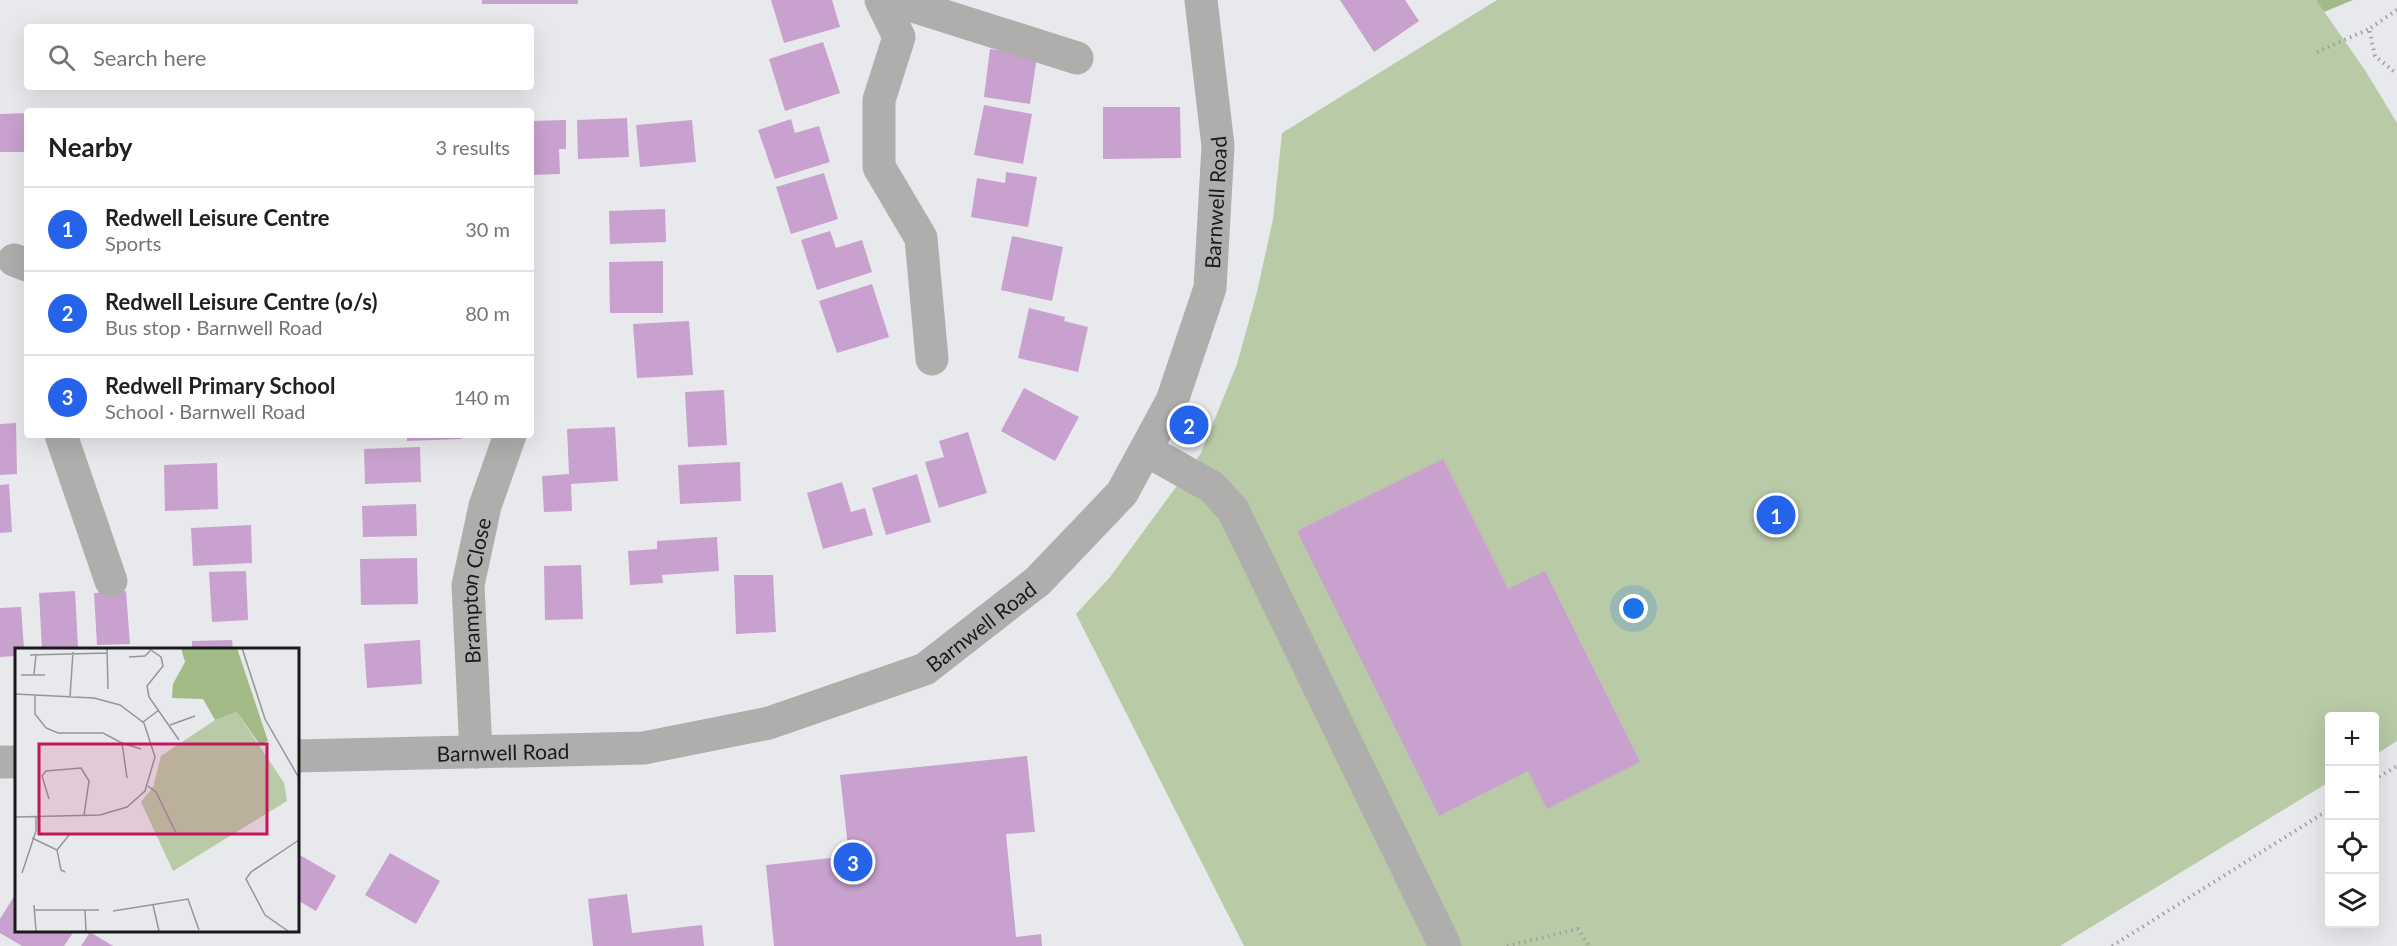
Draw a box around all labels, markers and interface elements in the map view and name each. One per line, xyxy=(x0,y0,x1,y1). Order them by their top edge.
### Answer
search box xyxy=(24,24,534,90)
icon: search xyxy=(45,41,78,74)
text: Search here xyxy=(93,44,206,71)
text: Nearby xyxy=(48,131,133,163)
text: 3 results xyxy=(435,135,510,159)
street label: Barnwell Road xyxy=(1199,135,1231,269)
text: Redwell Leisure Centre xyxy=(105,204,330,231)
text: 1 xyxy=(62,217,73,241)
text: 30 m xyxy=(465,217,510,241)
text: Sports xyxy=(105,231,161,255)
text: Redwell Leisure Centre (o/s) xyxy=(105,288,378,315)
text: 2 xyxy=(62,301,73,325)
text: 80 m xyxy=(465,301,510,325)
text: Bus stop · Barnwell Road xyxy=(105,315,323,339)
text: Redwell Primary School xyxy=(105,372,335,399)
text: 3 xyxy=(62,385,73,409)
text: 140 m xyxy=(454,385,510,409)
text: School · Barnwell Road xyxy=(105,399,306,423)
pin: 2 xyxy=(1170,402,1208,448)
pin: 1 xyxy=(1756,492,1796,538)
street label: Brampton Close xyxy=(455,515,495,665)
street label: Barnwell Road xyxy=(921,575,1040,676)
your location xyxy=(1619,594,1648,623)
inset map xyxy=(15,648,298,931)
map controls xyxy=(2325,712,2379,928)
button: + xyxy=(2325,712,2379,766)
street label: Barnwell Road xyxy=(436,737,570,765)
button: − xyxy=(2325,766,2379,820)
button: locate xyxy=(2325,820,2379,874)
pin: 3 xyxy=(834,840,872,884)
button: layers xyxy=(2325,874,2379,928)

